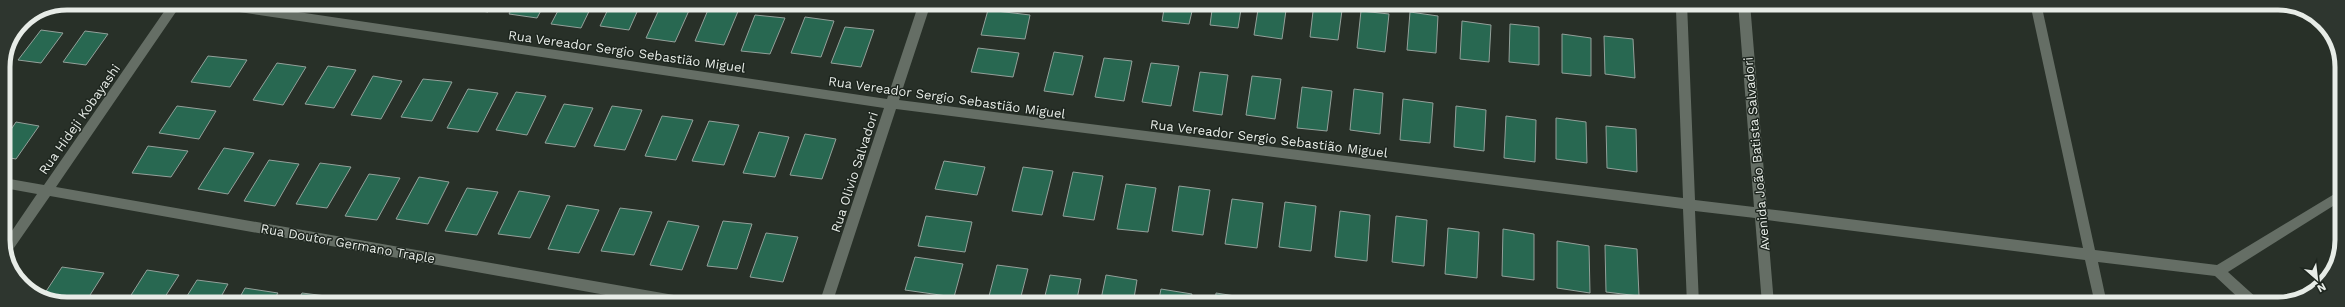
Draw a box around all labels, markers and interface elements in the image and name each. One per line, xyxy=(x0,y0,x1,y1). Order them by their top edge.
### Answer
street label: Rua Vereador Sergio Sebastião Miguel xyxy=(507,27,746,76)
street label: Avenida João Batista Salvadori xyxy=(1741,57,1772,251)
street label: Rua Hideji Kobayashi xyxy=(36,61,123,177)
street label: Rua Vereador Sergio Sebastião Miguel xyxy=(827,73,1066,122)
street label: Rua Olivio Salvadori xyxy=(828,110,881,234)
street label: Rua Vereador Sergio Sebastião Miguel xyxy=(1149,116,1389,161)
street label: Rua Doutor Germano Traple xyxy=(260,221,436,266)
north arrow xyxy=(2297,259,2337,299)
text: N xyxy=(2315,280,2328,295)

